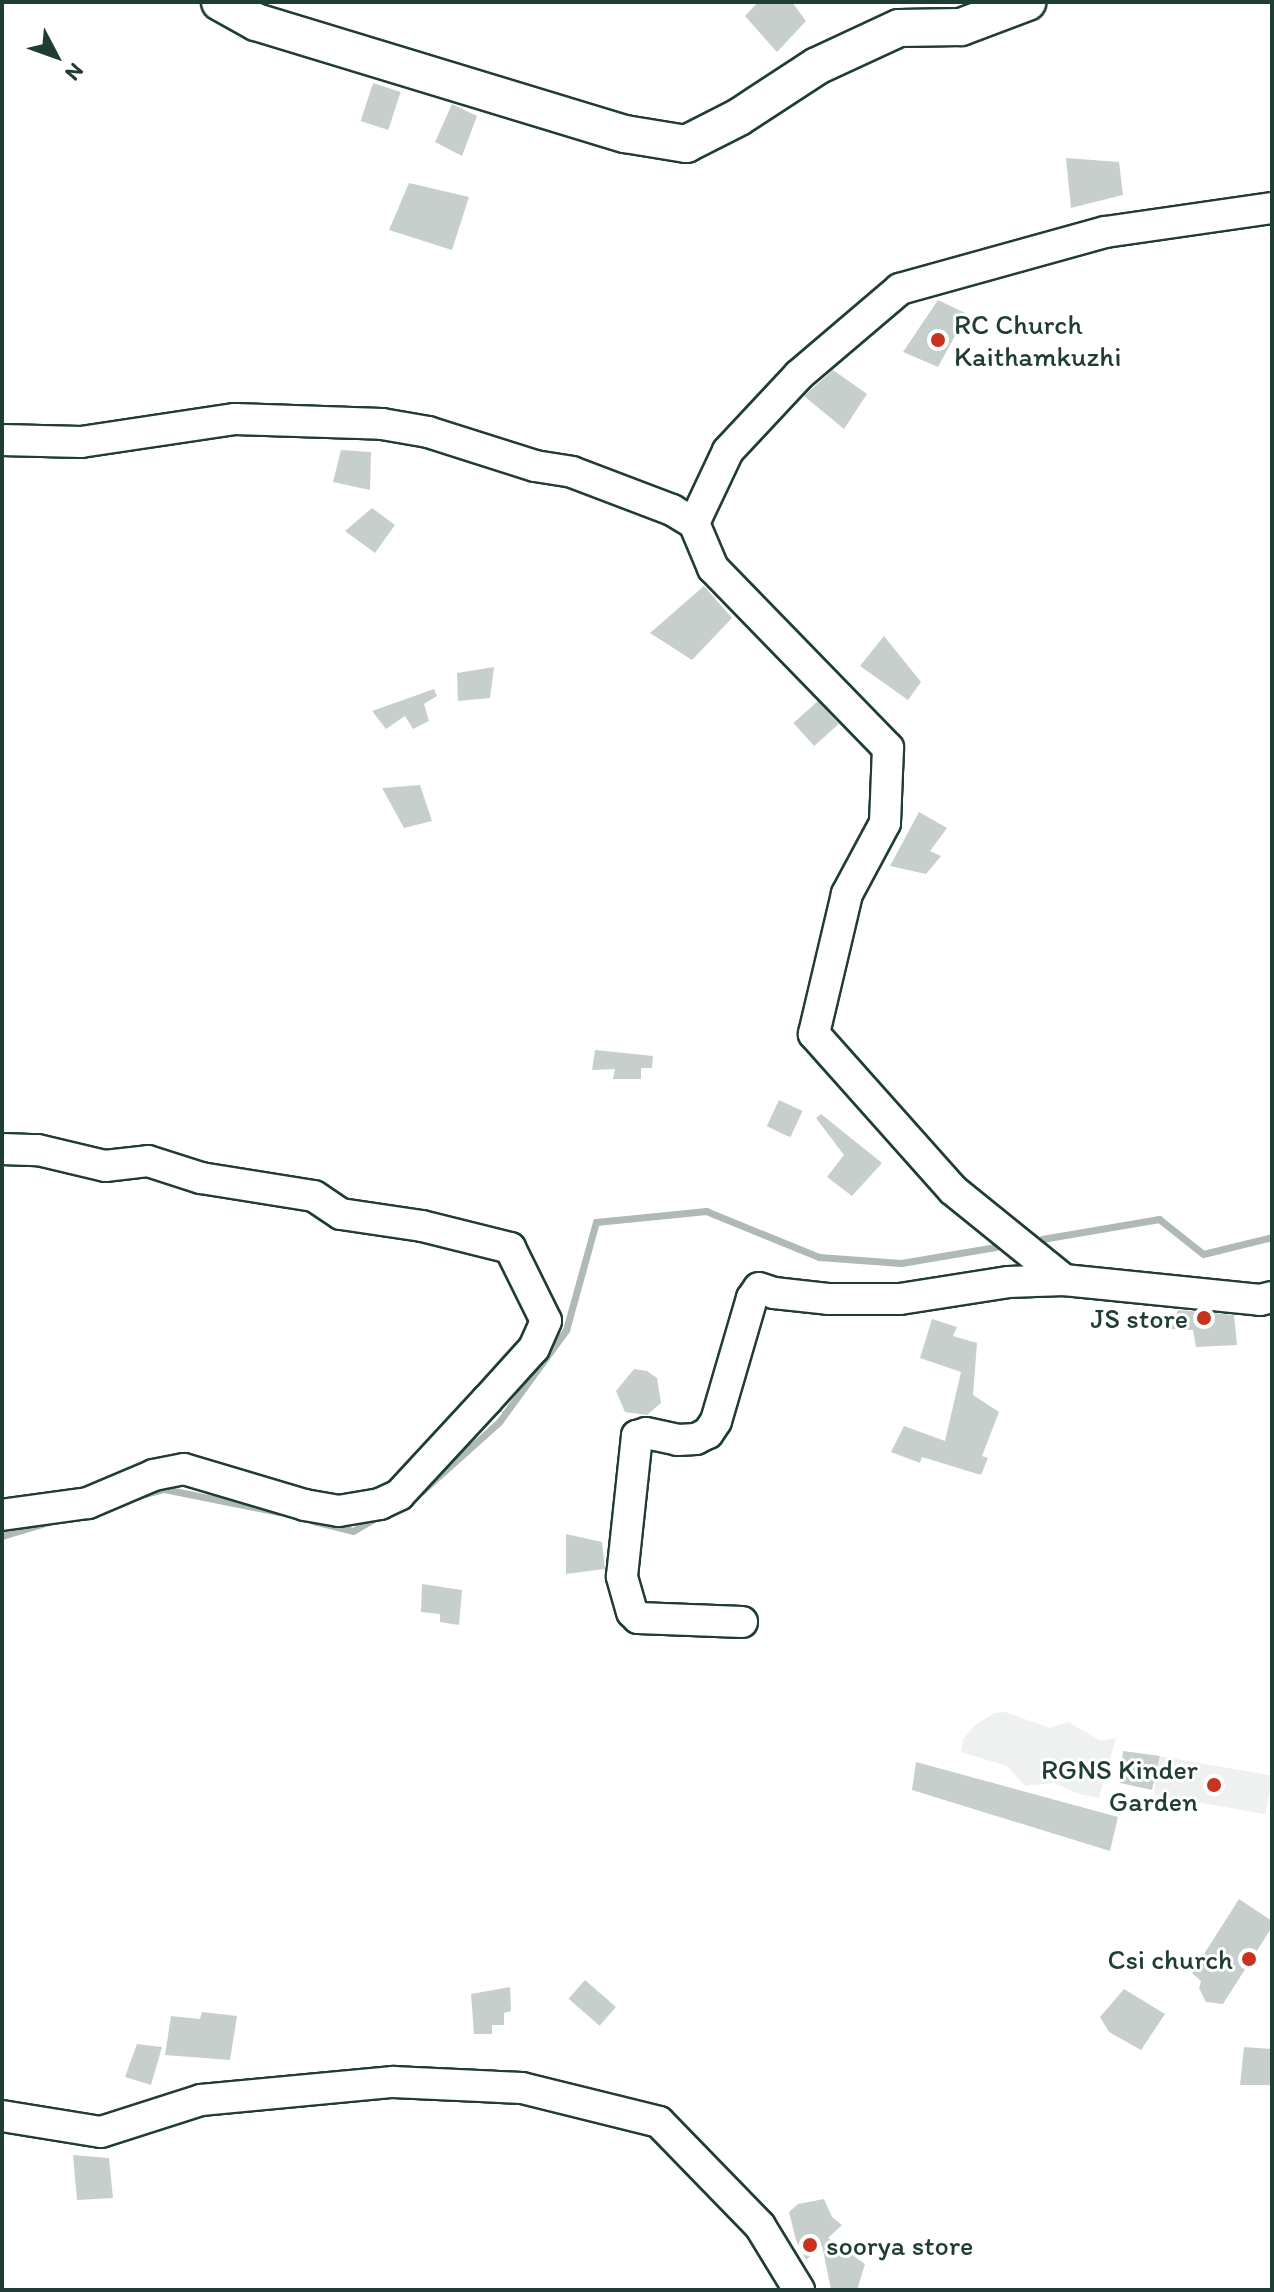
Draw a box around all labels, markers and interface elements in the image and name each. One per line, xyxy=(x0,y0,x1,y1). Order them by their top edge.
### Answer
north arrow xyxy=(16,16,96,96)
text: N xyxy=(59,58,90,87)
place label: RC Church Kaithamkuzhi xyxy=(954,307,1121,373)
marker: RC Church Kaithamkuzhi xyxy=(929,331,947,349)
place label: JS store xyxy=(1091,1301,1188,1335)
marker: JS store xyxy=(1195,1309,1213,1327)
place label: RGNS Kinder Garden xyxy=(1041,1752,1198,1818)
marker: RGNS Kinder Garden xyxy=(1205,1776,1223,1794)
place label: Csi church xyxy=(1108,1942,1233,1976)
marker: Csi church xyxy=(1240,1950,1258,1968)
place label: soorya store xyxy=(826,2228,973,2262)
marker: soorya store xyxy=(801,2236,819,2254)

